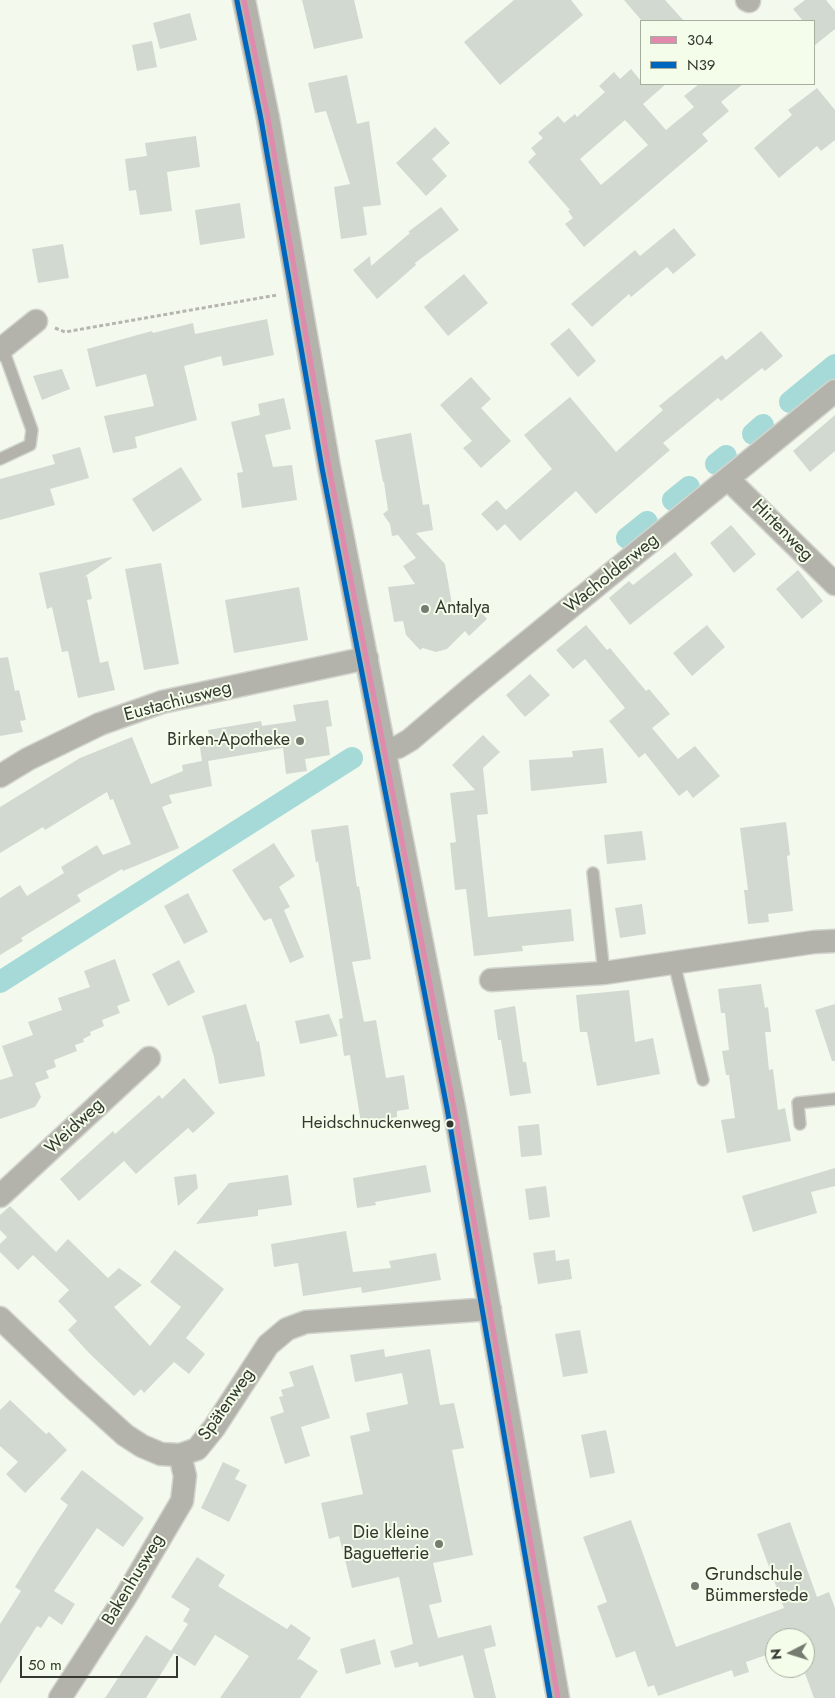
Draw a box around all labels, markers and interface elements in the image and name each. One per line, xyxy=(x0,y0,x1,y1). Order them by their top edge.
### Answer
legend xyxy=(640,20,815,85)
text: 304 xyxy=(687,29,713,51)
text: N39 xyxy=(687,54,715,76)
street label: Hirtenweg xyxy=(747,496,817,566)
street label: Wacholderweg xyxy=(561,530,663,618)
place label: Antalya xyxy=(435,598,490,620)
marker: Antalya xyxy=(419,603,431,615)
street label: Eustachiusweg xyxy=(122,677,234,727)
place label: Birken-Apotheke xyxy=(167,730,290,752)
marker: Birken-Apotheke xyxy=(294,735,306,747)
street label: Weidweg xyxy=(41,1095,109,1159)
place label: Heidschnuckenweg xyxy=(302,1114,441,1134)
marker: Heidschnuckenweg xyxy=(445,1119,455,1129)
street label: Spätenweg xyxy=(194,1365,260,1445)
place label: Die kleine Baguetterie xyxy=(343,1523,429,1566)
street label: Bakenhusweg xyxy=(98,1530,170,1630)
marker: Die kleine Baguetterie xyxy=(433,1538,445,1550)
place label: Grundschule Bümmerstede xyxy=(705,1565,808,1608)
marker: Grundschule Bümmerstede xyxy=(689,1580,701,1592)
north arrow xyxy=(765,1628,815,1678)
scale bar xyxy=(22,1646,180,1678)
text: N xyxy=(766,1648,787,1661)
text: 50 m xyxy=(28,1654,62,1676)

